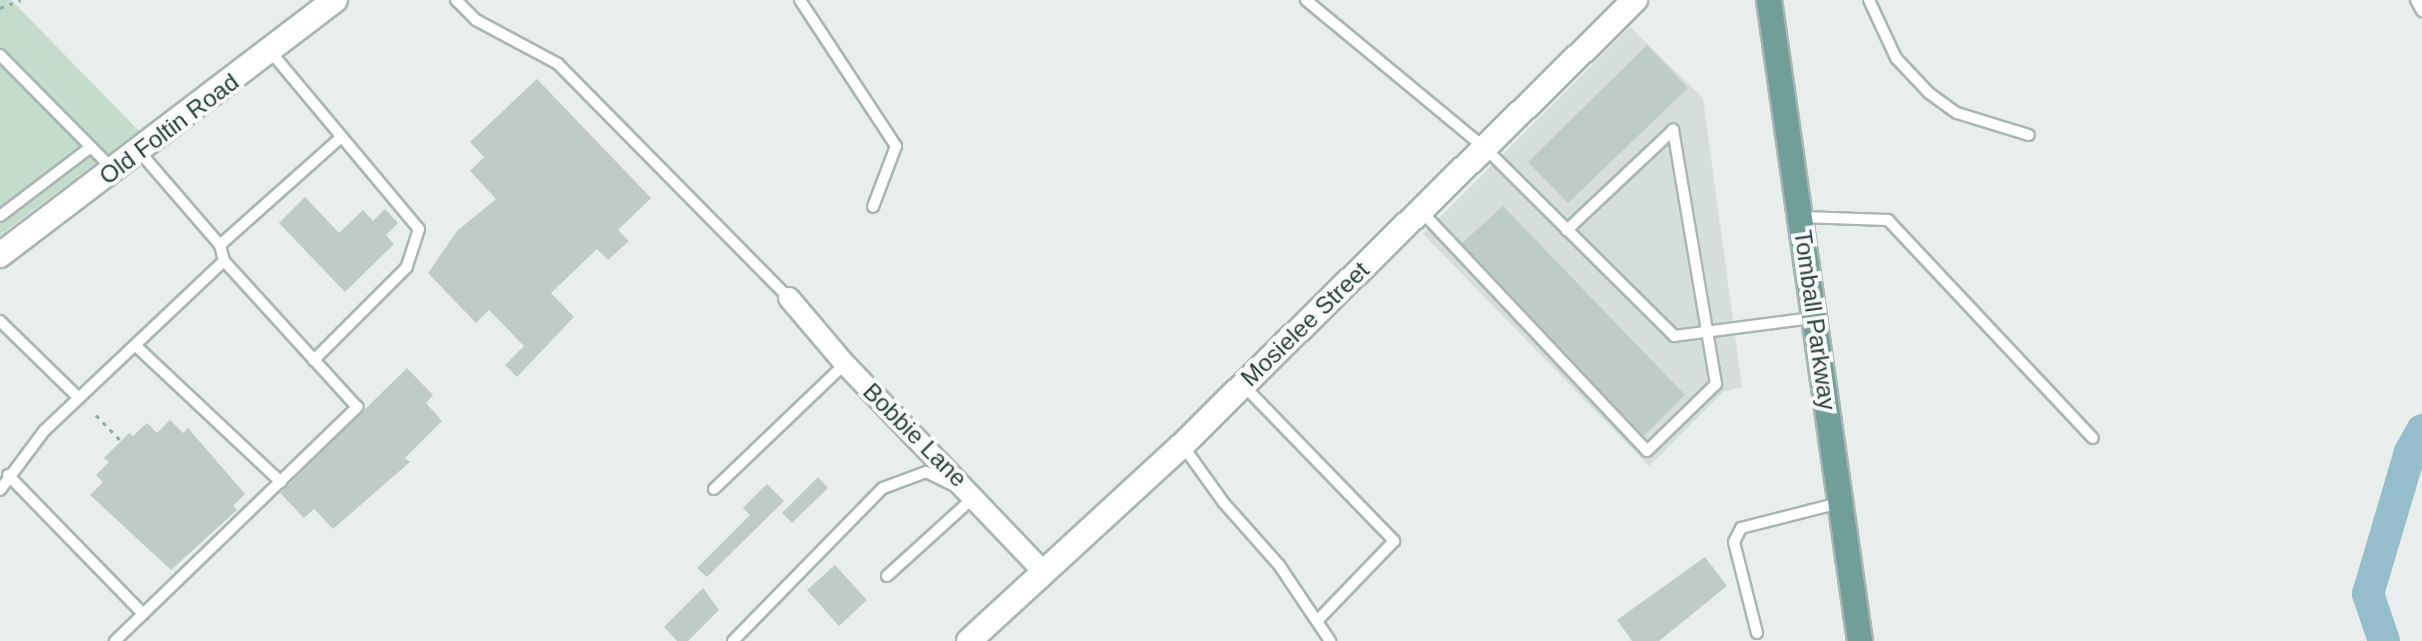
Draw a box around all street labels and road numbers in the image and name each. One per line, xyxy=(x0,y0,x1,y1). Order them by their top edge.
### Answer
street label: Old Foltin Road xyxy=(94,67,244,191)
street label: Tomball Parkway xyxy=(1788,228,1842,412)
street label: Mosielee Street xyxy=(1235,256,1375,392)
street label: Bobbie Lane xyxy=(857,377,973,493)

